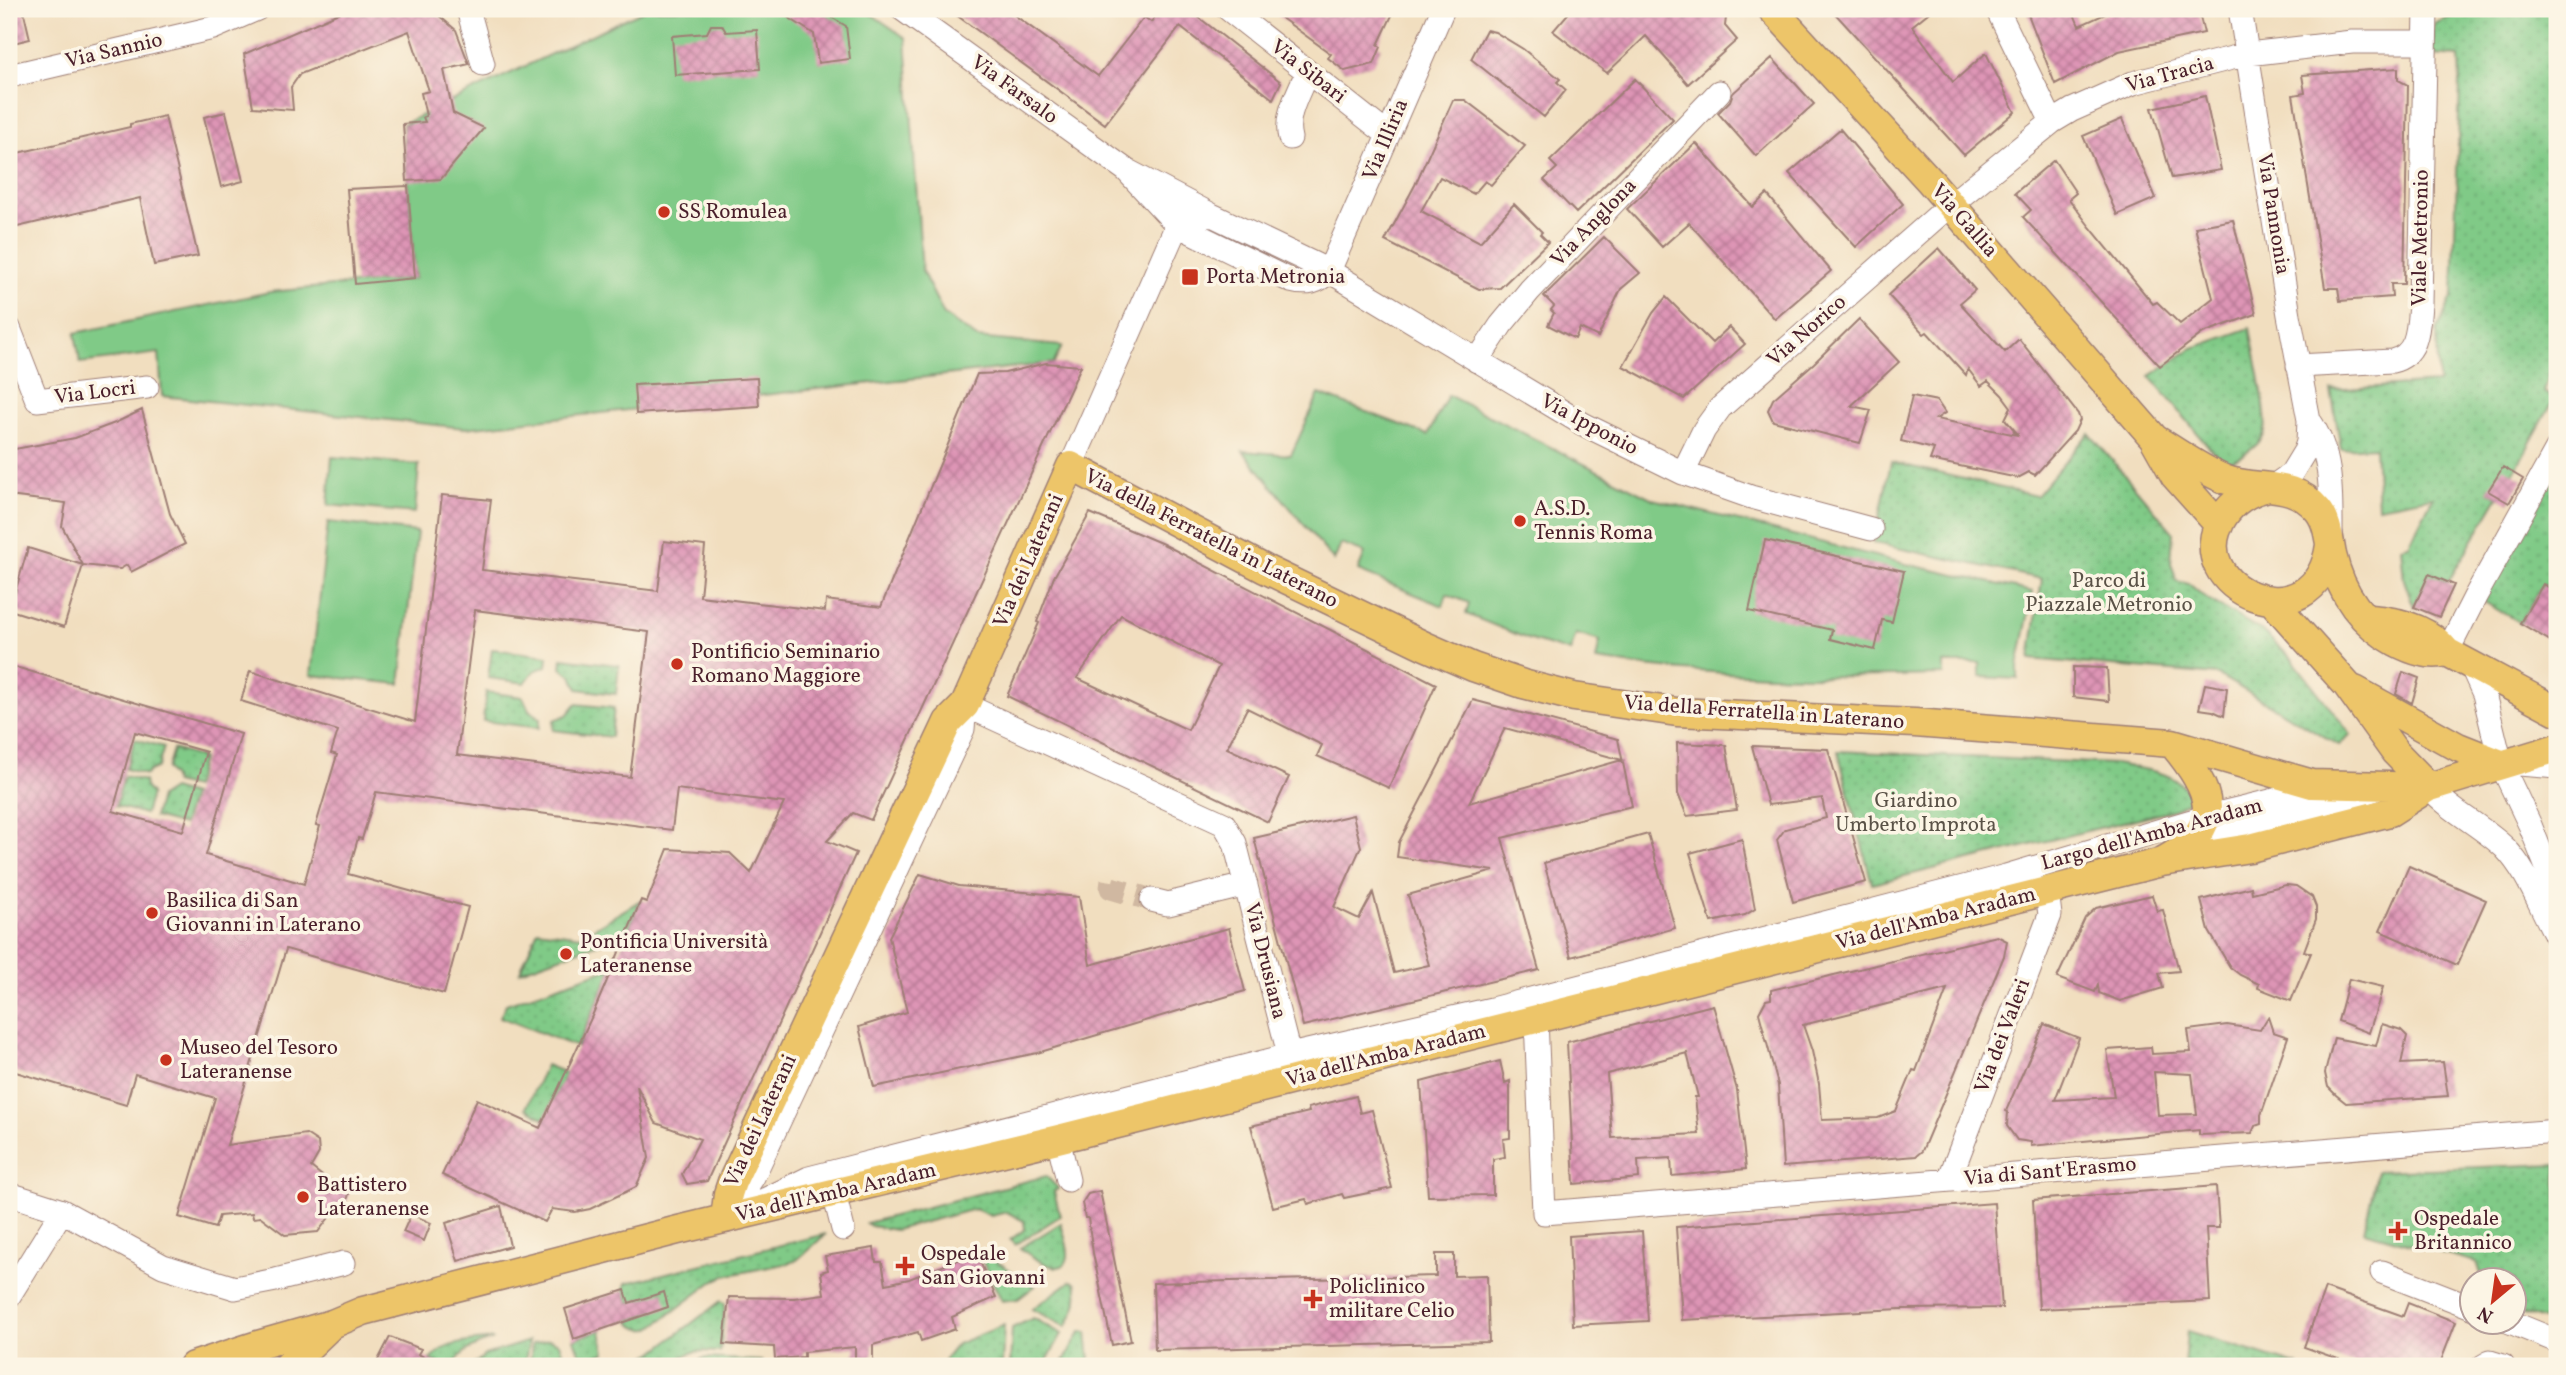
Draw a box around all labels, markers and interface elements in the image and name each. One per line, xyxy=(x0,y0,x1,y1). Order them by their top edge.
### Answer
street label: Via Sannio xyxy=(63,26,165,76)
street label: Via Sibari xyxy=(1264,33,1352,111)
street label: Via Farsalo xyxy=(965,49,1063,131)
street label: Via Tracia xyxy=(2123,49,2217,101)
street label: Via Illiria xyxy=(1356,95,1416,185)
street label: Via Pannonia xyxy=(2249,151,2297,277)
street label: Viale Metronio xyxy=(2405,169,2437,307)
street label: Via Anglona xyxy=(1544,172,1644,274)
street label: Via Gallia xyxy=(1924,178,2004,264)
place label: SS Romulea xyxy=(678,198,788,227)
marker: SS Romulea xyxy=(656,204,672,220)
place label: Porta Metronia xyxy=(1206,263,1346,292)
marker: Porta Metronia xyxy=(1180,267,1200,287)
street label: Via Norico xyxy=(1761,288,1853,374)
street label: Via Locri xyxy=(53,374,137,412)
street label: Via Ipponio xyxy=(1535,387,1643,463)
street label: Via della Ferratella in Laterano xyxy=(1079,462,1343,616)
street label: Via dei Laterani xyxy=(987,489,1071,633)
place label: A.S.D. Tennis Roma xyxy=(1534,495,1654,548)
marker: A.S.D. Tennis Roma xyxy=(1512,513,1528,529)
park label: Parco di Piazzale Metronio xyxy=(2025,567,2193,620)
place label: Pontificio Seminario Romano Maggiore xyxy=(691,638,880,691)
marker: Pontificio Seminario Romano Maggiore xyxy=(669,656,685,672)
street label: Via della Ferratella in Laterano xyxy=(1623,689,1905,737)
park label: Giardino Umberto Improta xyxy=(1835,787,1997,840)
street label: Largo dell'Amba Aradam xyxy=(2038,791,2266,879)
street label: Via dell'Amba Aradam xyxy=(1833,880,2039,958)
place label: Basilica di San Giovanni in Laterano xyxy=(166,887,361,940)
street label: Via Drusiana xyxy=(1237,900,1293,1022)
marker: Basilica di San Giovanni in Laterano xyxy=(144,905,160,921)
place label: Pontificia Università Lateranense xyxy=(580,928,769,981)
marker: Pontificia Università Lateranense xyxy=(558,946,574,962)
street label: Via dei Valeri xyxy=(1968,975,2038,1097)
street label: Via dell'Amba Aradam xyxy=(1283,1017,1489,1095)
place label: Museo del Tesoro Lateranense xyxy=(180,1034,338,1087)
street label: Via dei Laterani xyxy=(717,1050,805,1192)
marker: Museo del Tesoro Lateranense xyxy=(158,1052,174,1068)
street label: Via di Sant'Erasmo xyxy=(1962,1150,2138,1194)
street label: Via dell'Amba Aradam xyxy=(733,1156,939,1230)
place label: Battistero Lateranense xyxy=(317,1171,429,1224)
marker: Battistero Lateranense xyxy=(295,1189,311,1205)
place label: Ospedale Britannico xyxy=(2414,1205,2512,1258)
marker: Ospedale Britannico xyxy=(2388,1221,2408,1241)
place label: Ospedale San Giovanni xyxy=(921,1240,1045,1293)
marker: Ospedale San Giovanni xyxy=(895,1256,915,1276)
north arrow xyxy=(2458,1266,2528,1336)
place label: Policlinico militare Celio xyxy=(1329,1273,1455,1326)
marker: Policlinico militare Celio xyxy=(1303,1289,1323,1309)
text: N xyxy=(2473,1299,2498,1329)

